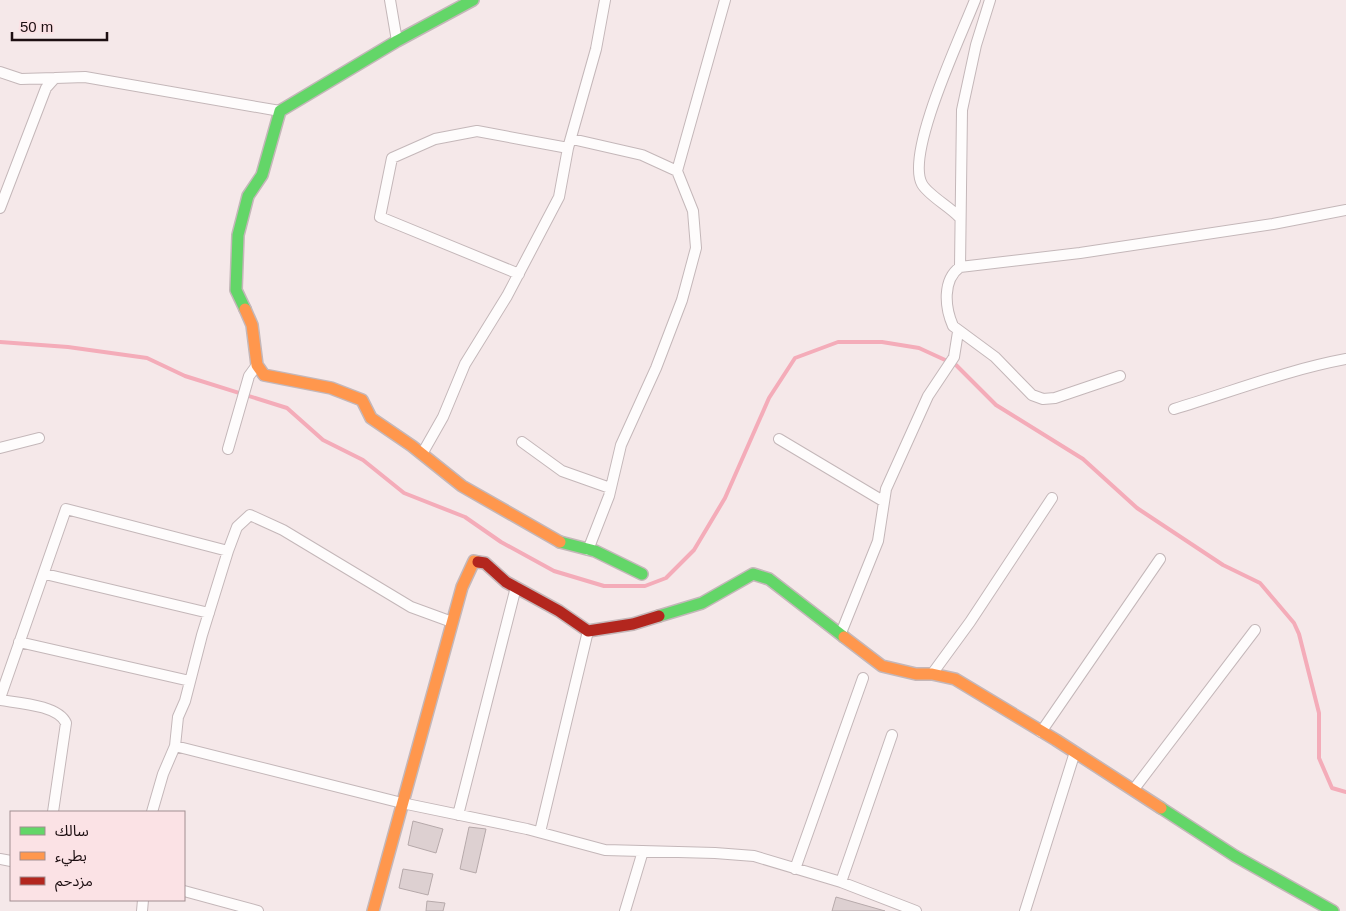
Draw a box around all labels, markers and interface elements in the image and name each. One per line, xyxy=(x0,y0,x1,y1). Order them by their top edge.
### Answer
scale bar xyxy=(12,10,108,42)
text: 50 m xyxy=(20,18,53,35)
legend xyxy=(10,811,185,901)
text: سالك xyxy=(55,822,89,839)
text: بطيء xyxy=(55,847,87,867)
text: مزدحم xyxy=(55,872,93,892)

